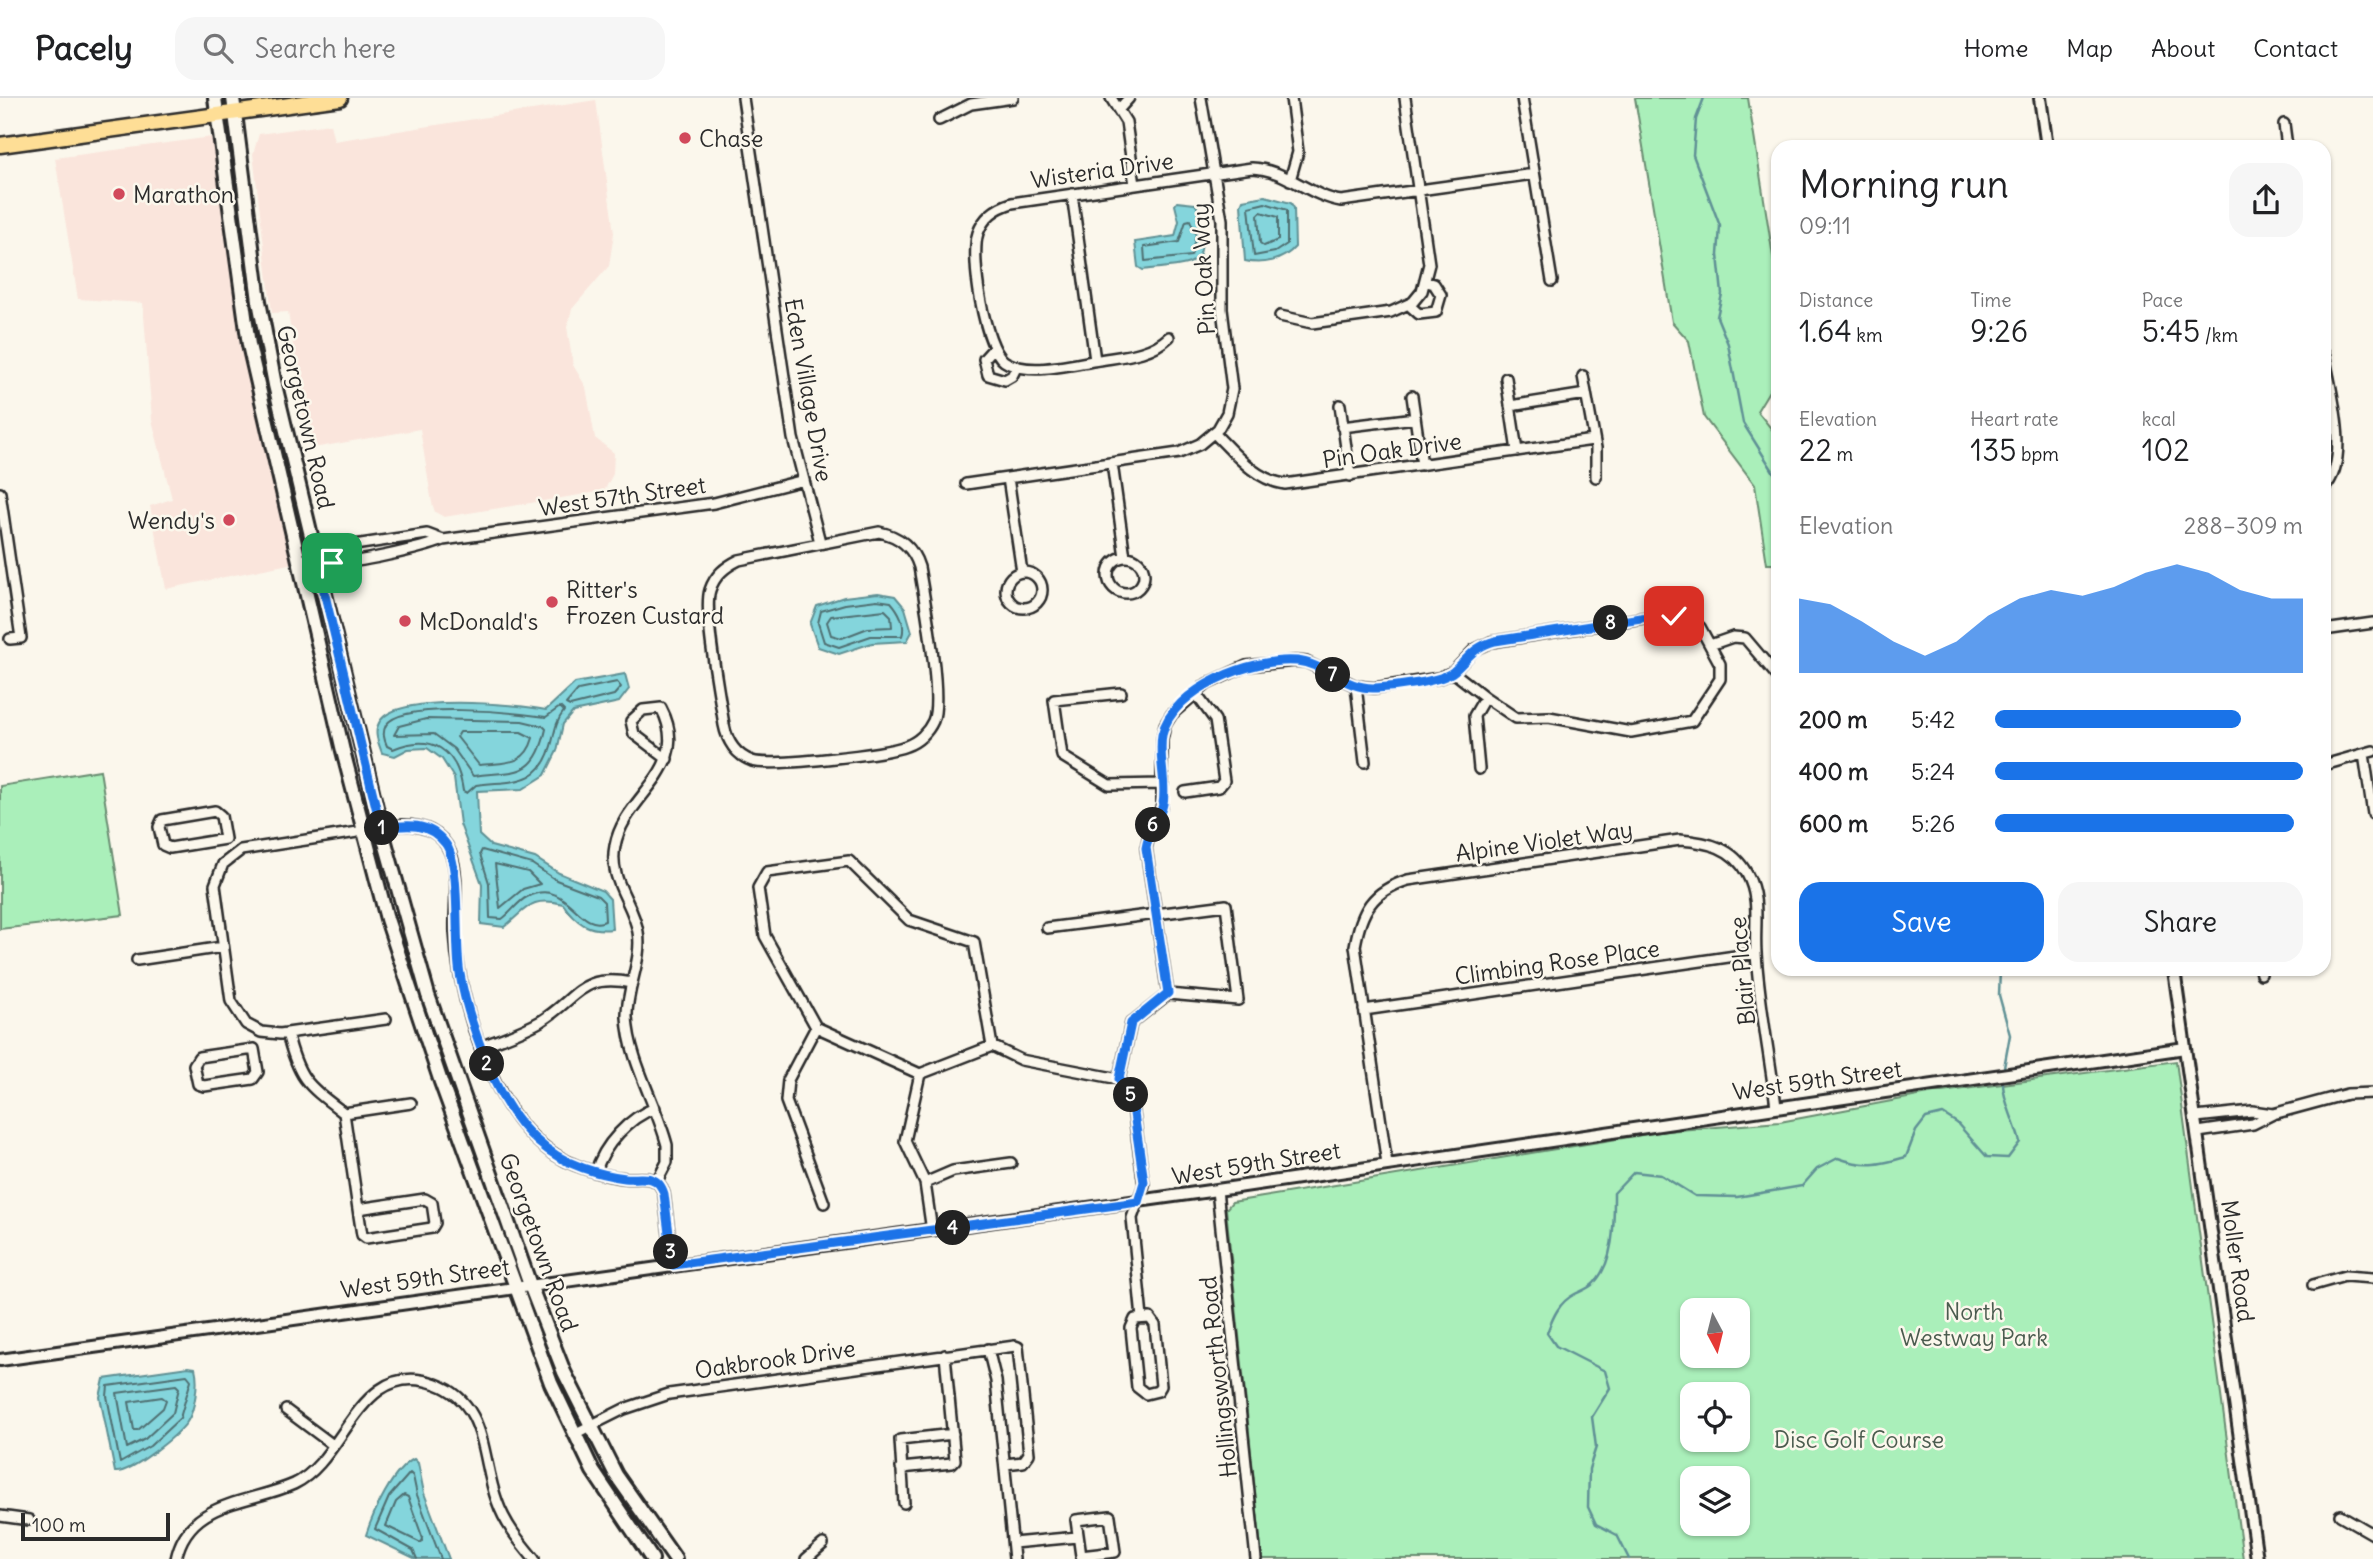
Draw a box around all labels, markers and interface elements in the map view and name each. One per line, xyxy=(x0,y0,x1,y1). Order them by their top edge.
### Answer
search box xyxy=(175,17,665,80)
text: Pacely xyxy=(35,27,133,69)
icon: search xyxy=(199,29,237,67)
text: Search here xyxy=(255,32,396,65)
text: Home xyxy=(1964,33,2028,63)
text: Map xyxy=(2066,33,2113,63)
text: About xyxy=(2151,33,2215,63)
text: Contact xyxy=(2253,33,2338,63)
place label: Chase xyxy=(699,124,763,153)
marker: Chase xyxy=(677,130,693,146)
street label: Wisteria Drive xyxy=(1029,146,1175,194)
text: Morning run xyxy=(1799,161,2009,208)
button: share xyxy=(2229,163,2303,237)
place label: Marathon xyxy=(133,180,234,209)
marker: Marathon xyxy=(111,186,127,202)
street label: Pin Oak Way xyxy=(1185,202,1221,336)
text: 09:11 xyxy=(1799,211,1851,240)
text: Distance xyxy=(1799,288,1873,312)
text: Time xyxy=(1970,288,2011,312)
text: Pace xyxy=(2142,288,2183,312)
street label: Eden Village Drive xyxy=(779,296,839,484)
text: 1.64 xyxy=(1799,312,1852,350)
text: 9:26 xyxy=(1970,312,2028,350)
text: 5:45 xyxy=(2142,312,2200,350)
street label: Georgetown Road xyxy=(271,322,341,512)
text: km xyxy=(1852,323,1883,347)
text: /km xyxy=(2200,323,2238,347)
text: Elevation xyxy=(1799,407,1877,431)
text: Heart rate xyxy=(1970,407,2058,431)
text: kcal xyxy=(2142,407,2176,431)
street label: Pin Oak Drive xyxy=(1321,426,1463,474)
text: 22 xyxy=(1799,431,1832,469)
text: 135 xyxy=(1970,431,2017,469)
text: 102 xyxy=(2142,431,2190,469)
text: m xyxy=(1832,442,1853,466)
text: bpm xyxy=(2017,442,2059,466)
street label: West 57th Street xyxy=(537,470,708,522)
place label: Wendy's xyxy=(128,506,215,535)
text: Elevation xyxy=(1799,511,1893,540)
text: 288–309 m xyxy=(2184,511,2303,540)
marker: Wendy's xyxy=(221,512,237,528)
pin xyxy=(302,533,362,593)
icon: arrive xyxy=(313,544,351,582)
place label: Ritter's Frozen Custard xyxy=(566,575,724,630)
pin xyxy=(1644,586,1704,646)
marker: Ritter's Frozen Custard xyxy=(544,594,560,610)
icon: check xyxy=(1655,597,1693,635)
pin: 8 xyxy=(1594,606,1628,640)
place label: McDonald's xyxy=(419,607,538,636)
text: 8 xyxy=(1605,610,1616,634)
marker: McDonald's xyxy=(397,613,413,629)
pin: 7 xyxy=(1316,658,1350,692)
text: 7 xyxy=(1328,662,1337,686)
text: 200 m xyxy=(1799,705,1868,734)
text: 5:42 xyxy=(1911,705,1955,734)
text: 400 m xyxy=(1799,757,1868,786)
text: 5:24 xyxy=(1911,757,1955,786)
pin: 6 xyxy=(1136,808,1170,842)
text: 600 m xyxy=(1799,809,1868,838)
text: 5:26 xyxy=(1911,809,1955,838)
pin: 1 xyxy=(364,810,400,846)
text: 6 xyxy=(1147,812,1158,836)
street label: Alpine Violet Way xyxy=(1453,814,1635,868)
text: 1 xyxy=(378,815,385,839)
button: Save xyxy=(1799,882,2044,962)
button: Share xyxy=(2058,882,2303,962)
street label: Blair Place xyxy=(1723,915,1761,1027)
street label: Climbing Rose Place xyxy=(1453,933,1661,991)
pin: 2 xyxy=(470,1046,504,1082)
text: 2 xyxy=(481,1051,492,1075)
street label: West 59th Street xyxy=(1731,1054,1904,1106)
pin: 5 xyxy=(1114,1077,1148,1112)
text: 5 xyxy=(1125,1082,1136,1106)
street label: West 59th Street xyxy=(1170,1135,1343,1191)
street label: Georgetown Road xyxy=(493,1149,585,1335)
street label: Moller Road xyxy=(2215,1198,2261,1324)
pin: 4 xyxy=(936,1210,970,1246)
text: 4 xyxy=(947,1215,958,1239)
pin: 3 xyxy=(654,1234,688,1270)
text: 3 xyxy=(665,1239,676,1263)
street label: West 59th Street xyxy=(339,1252,512,1304)
street label: Hollingsworth Road xyxy=(1193,1275,1243,1479)
park label: North Westway Park xyxy=(1900,1297,2048,1352)
north arrow xyxy=(1680,1298,1750,1368)
map controls xyxy=(1680,1298,1750,1536)
street label: Oakbrook Drive xyxy=(693,1333,857,1385)
button: locate xyxy=(1680,1382,1750,1452)
park label: Disc Golf Course xyxy=(1774,1425,1944,1454)
button: layers xyxy=(1680,1466,1750,1536)
scale bar xyxy=(21,1510,170,1542)
text: 100 m xyxy=(32,1513,86,1537)

